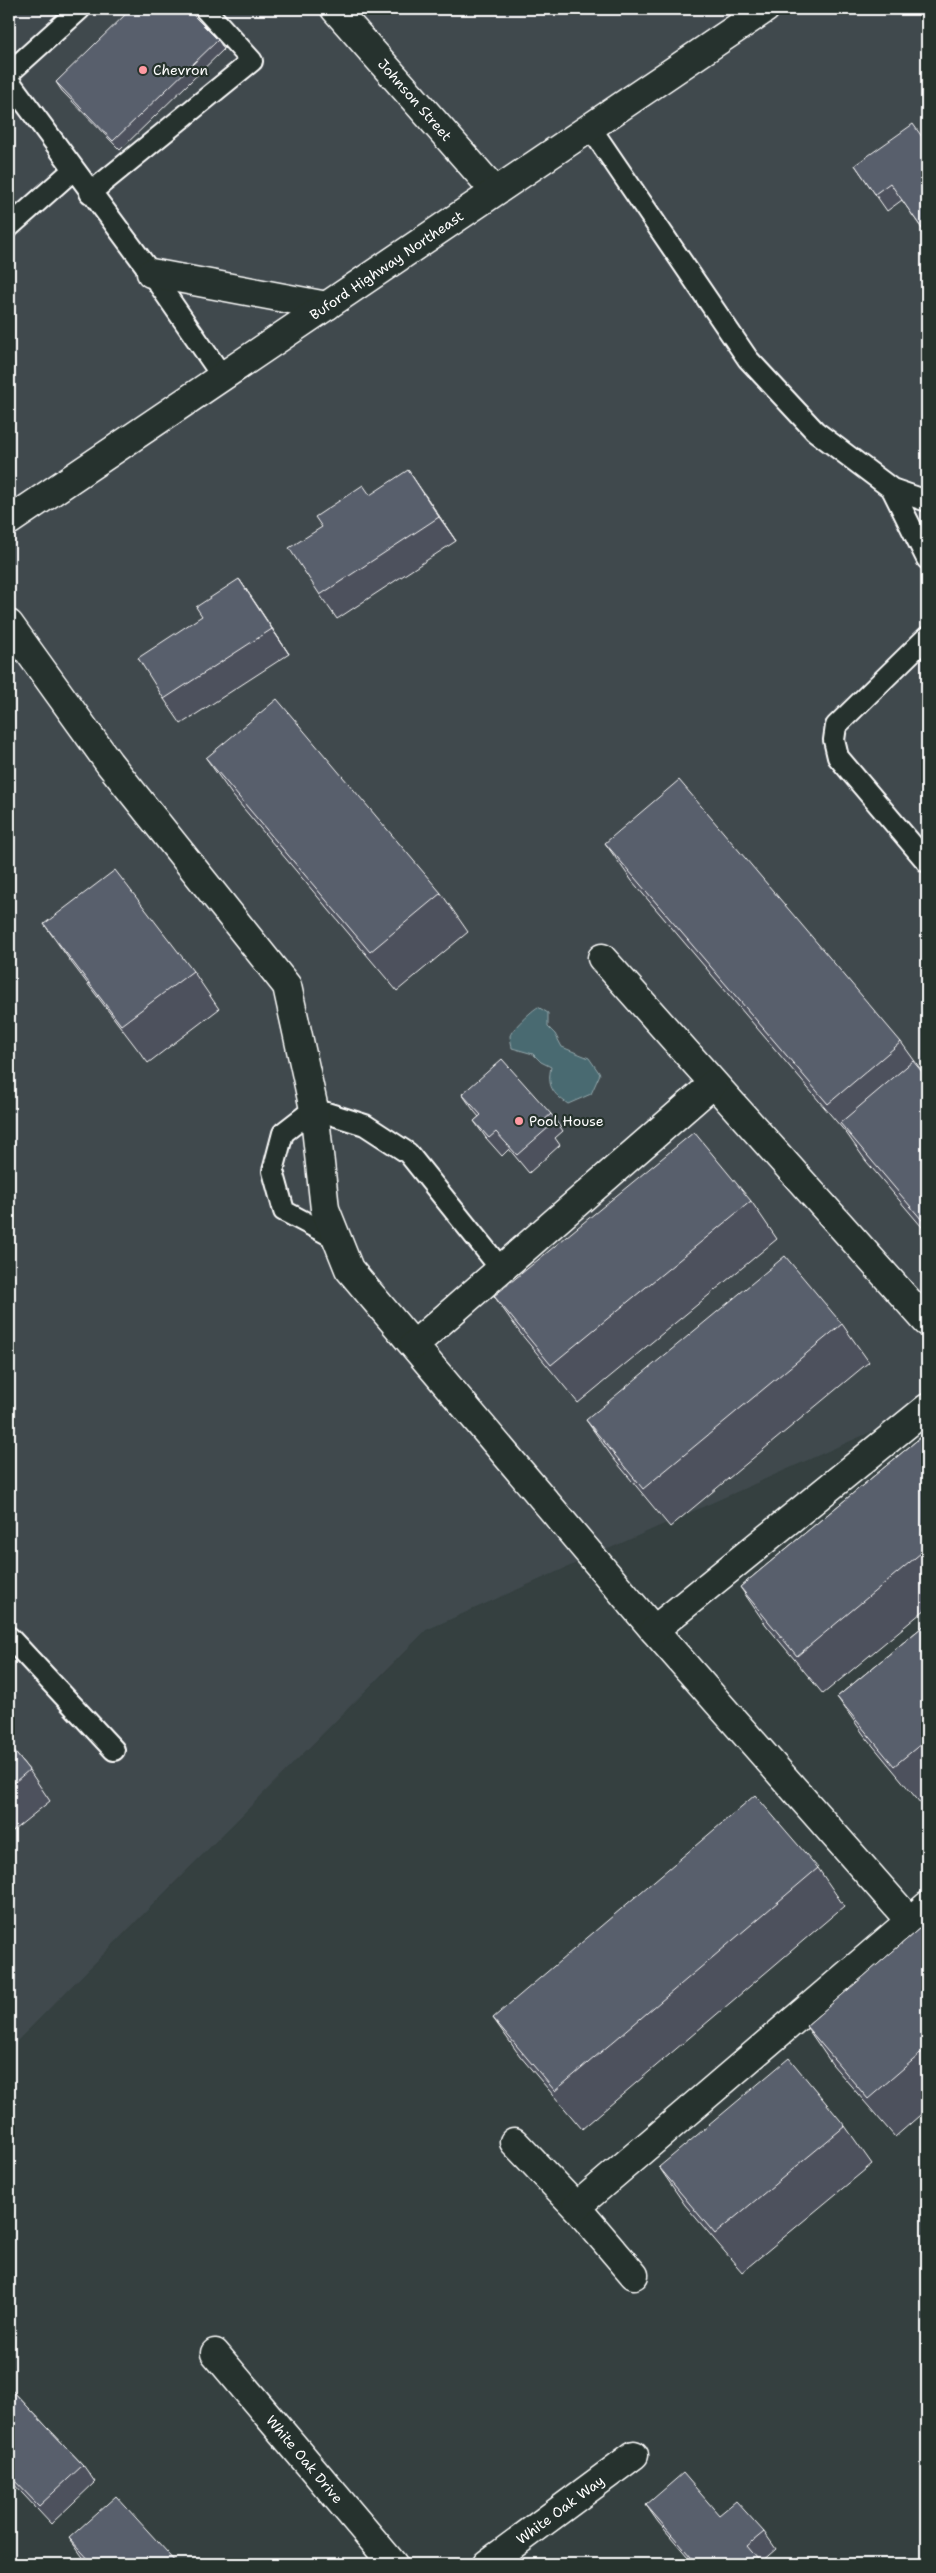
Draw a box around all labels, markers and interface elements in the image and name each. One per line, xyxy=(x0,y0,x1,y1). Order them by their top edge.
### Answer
street label: Johnson Street xyxy=(374,55,456,145)
place label: Chevron xyxy=(153,61,208,79)
marker: Chevron xyxy=(137,64,149,76)
street label: Buford Highway Northeast xyxy=(306,207,467,324)
place label: Pool House xyxy=(529,1112,604,1130)
marker: Pool House xyxy=(513,1115,525,1127)
street label: White Oak Drive xyxy=(262,2411,347,2507)
street label: White Oak Way xyxy=(513,2471,608,2548)

